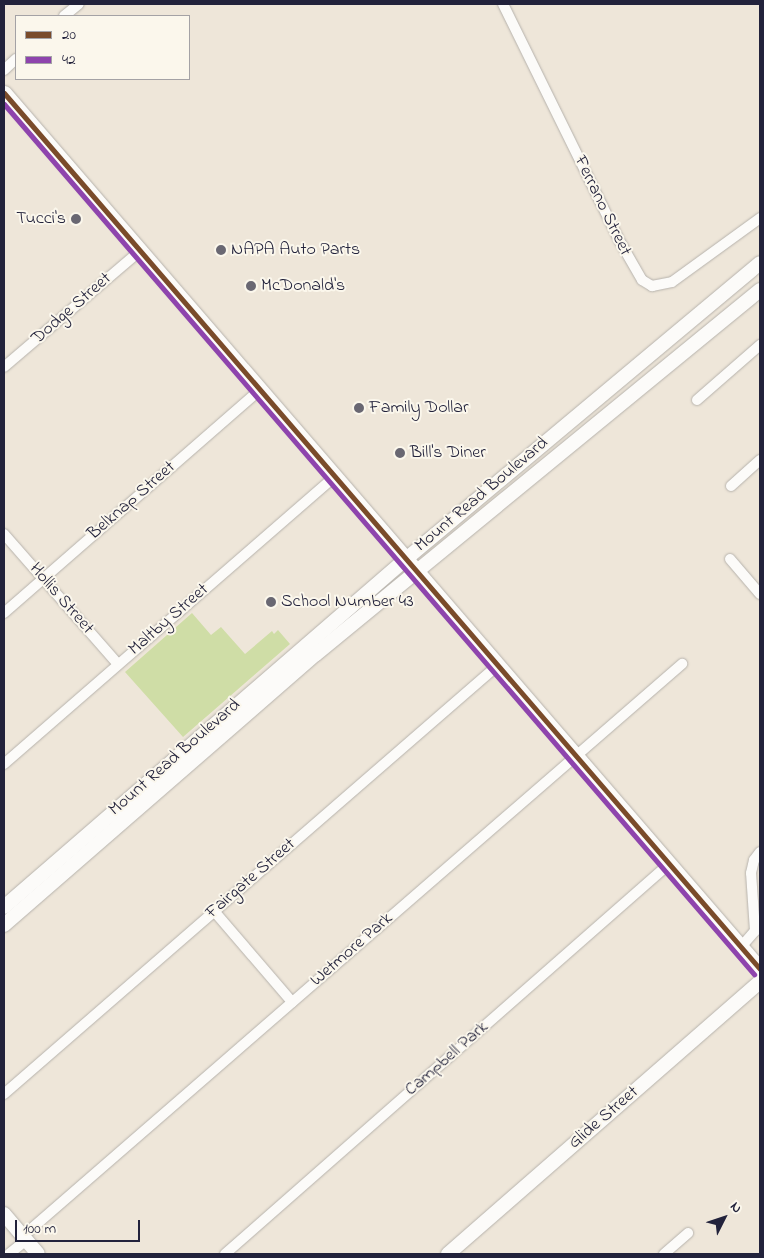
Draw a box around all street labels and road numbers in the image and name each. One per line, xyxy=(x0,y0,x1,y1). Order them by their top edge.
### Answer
street label: Ferrano Street xyxy=(568,152,636,260)
street label: Dodge Street xyxy=(28,268,116,350)
street label: Mount Read Boulevard xyxy=(411,433,553,557)
street label: Belknap Street xyxy=(84,457,180,545)
street label: Hollis Street xyxy=(24,559,98,639)
street label: Maltby Street xyxy=(125,579,213,661)
street label: Mount Read Boulevard xyxy=(105,695,245,821)
street label: Fairgate Street xyxy=(202,834,300,924)
street label: Wetmore Park xyxy=(306,908,398,992)
street label: Campbell Park xyxy=(401,1017,493,1101)
street label: Glide Street xyxy=(565,1082,643,1154)

